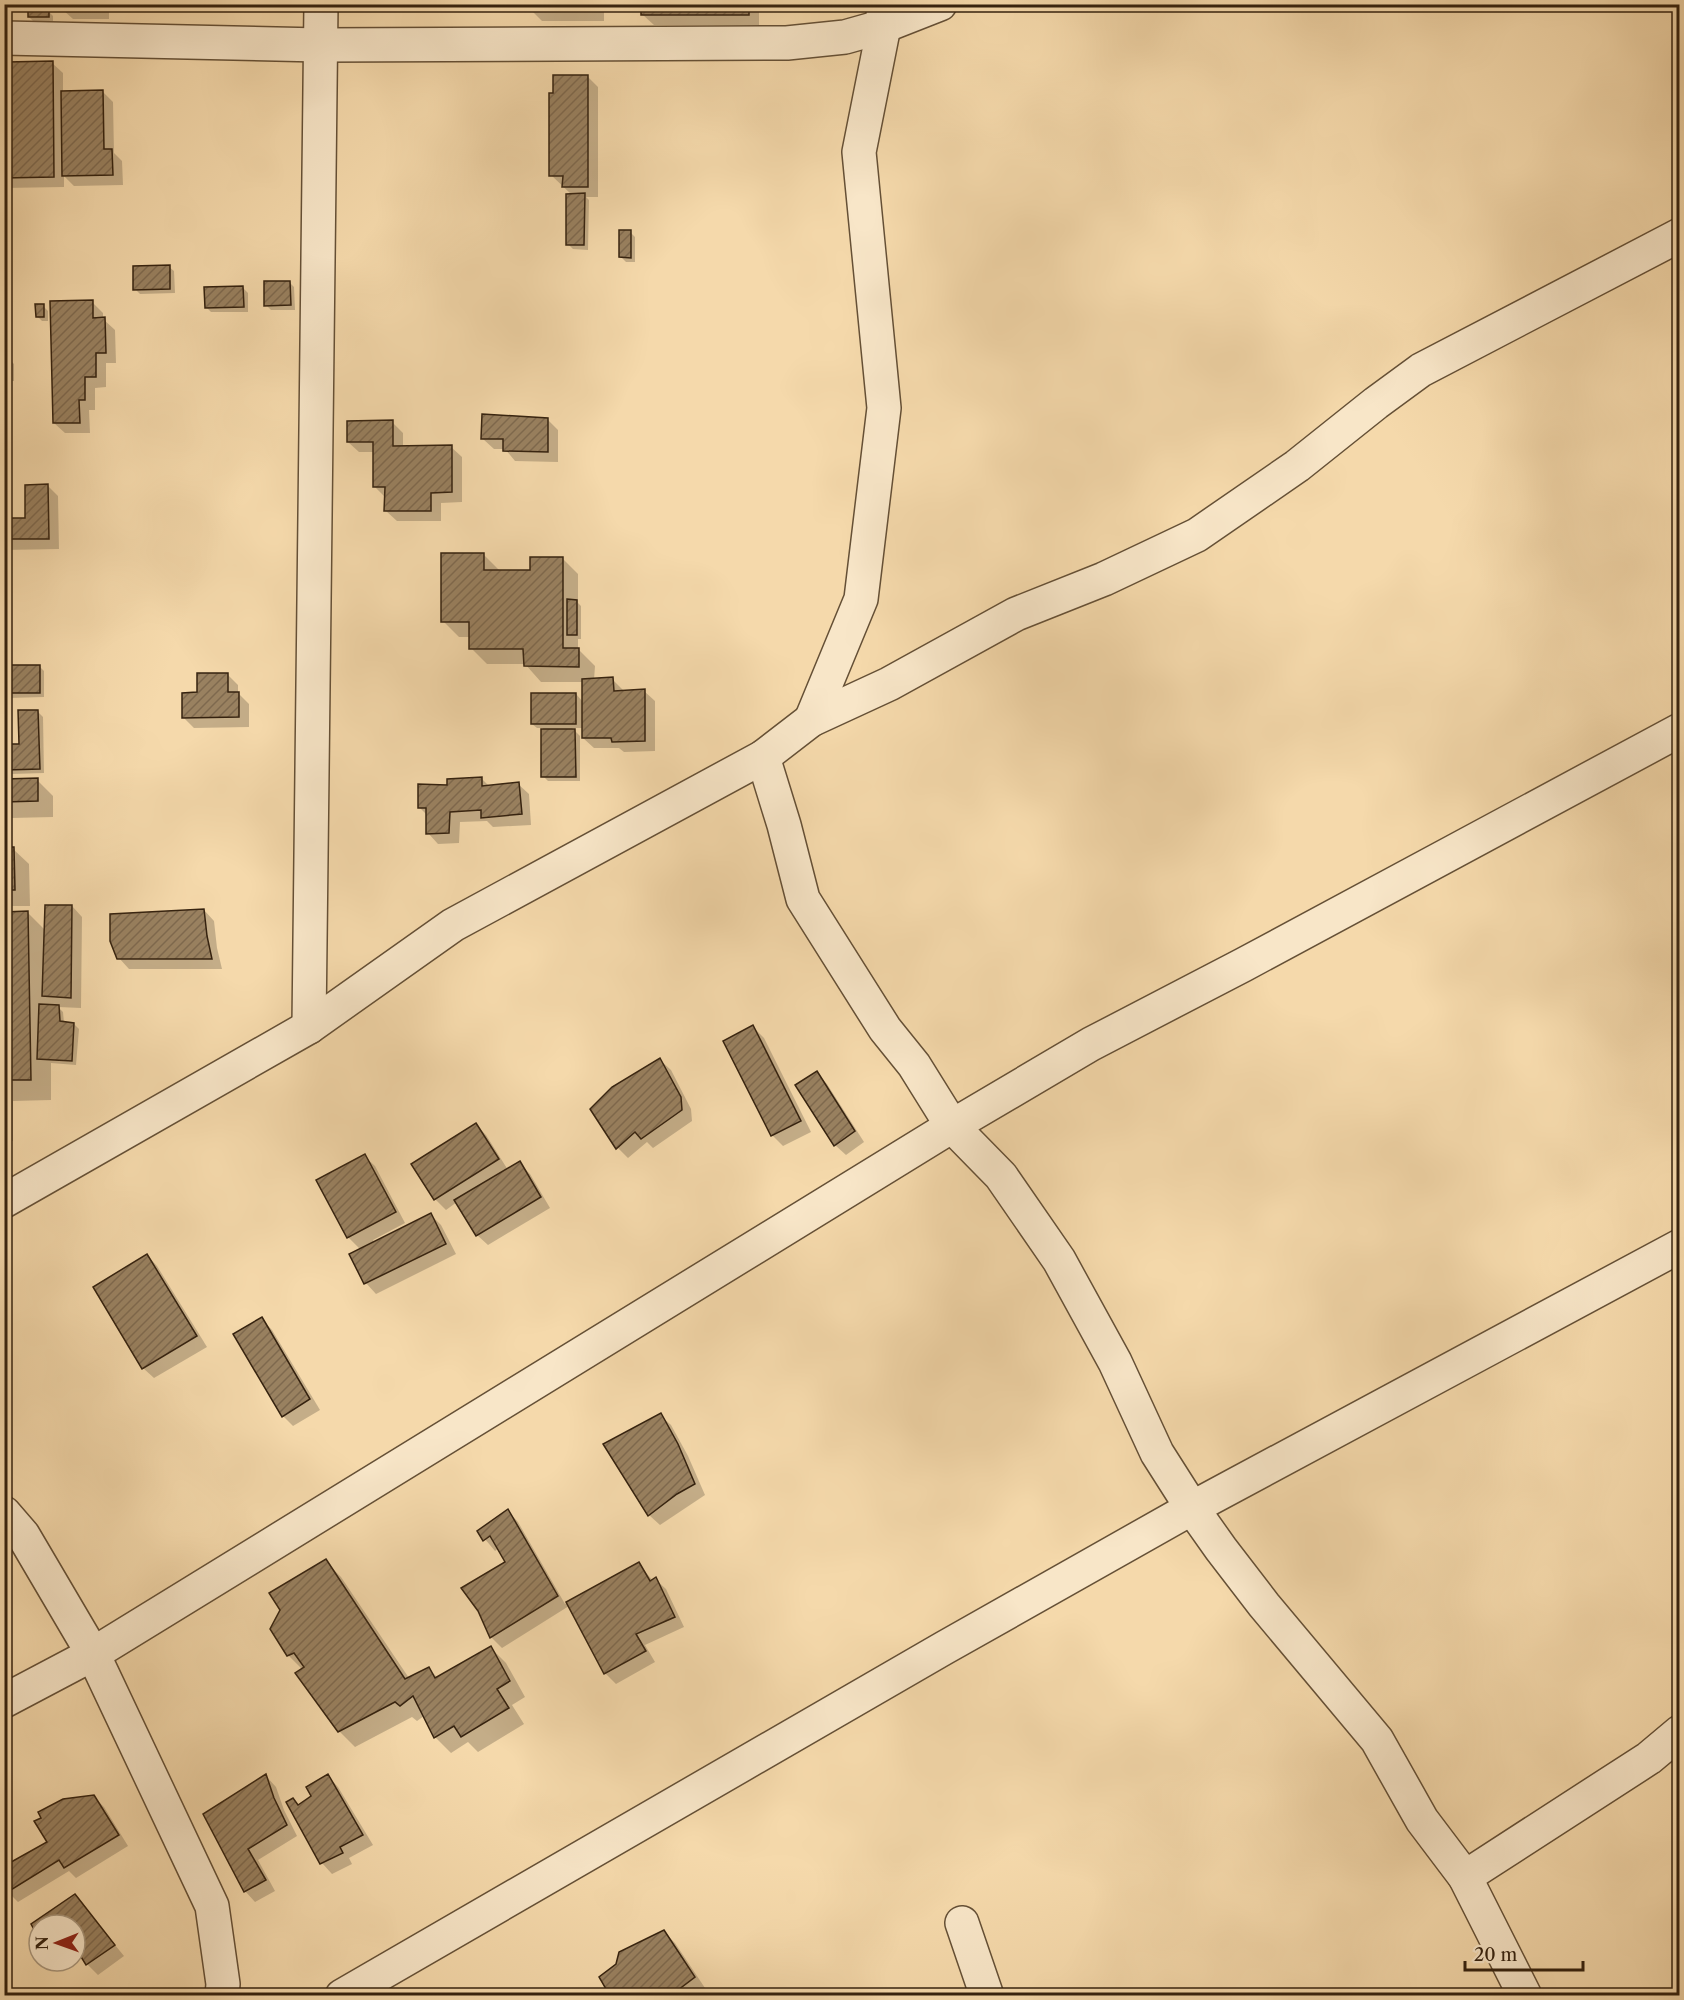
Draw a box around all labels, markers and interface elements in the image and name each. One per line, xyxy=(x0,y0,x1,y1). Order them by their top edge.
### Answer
north arrow xyxy=(27,1913,87,1973)
scale bar xyxy=(1465,1934,1584,1972)
text: N xyxy=(32,1936,52,1950)
text: 20 m xyxy=(1474,1944,1518,1966)

